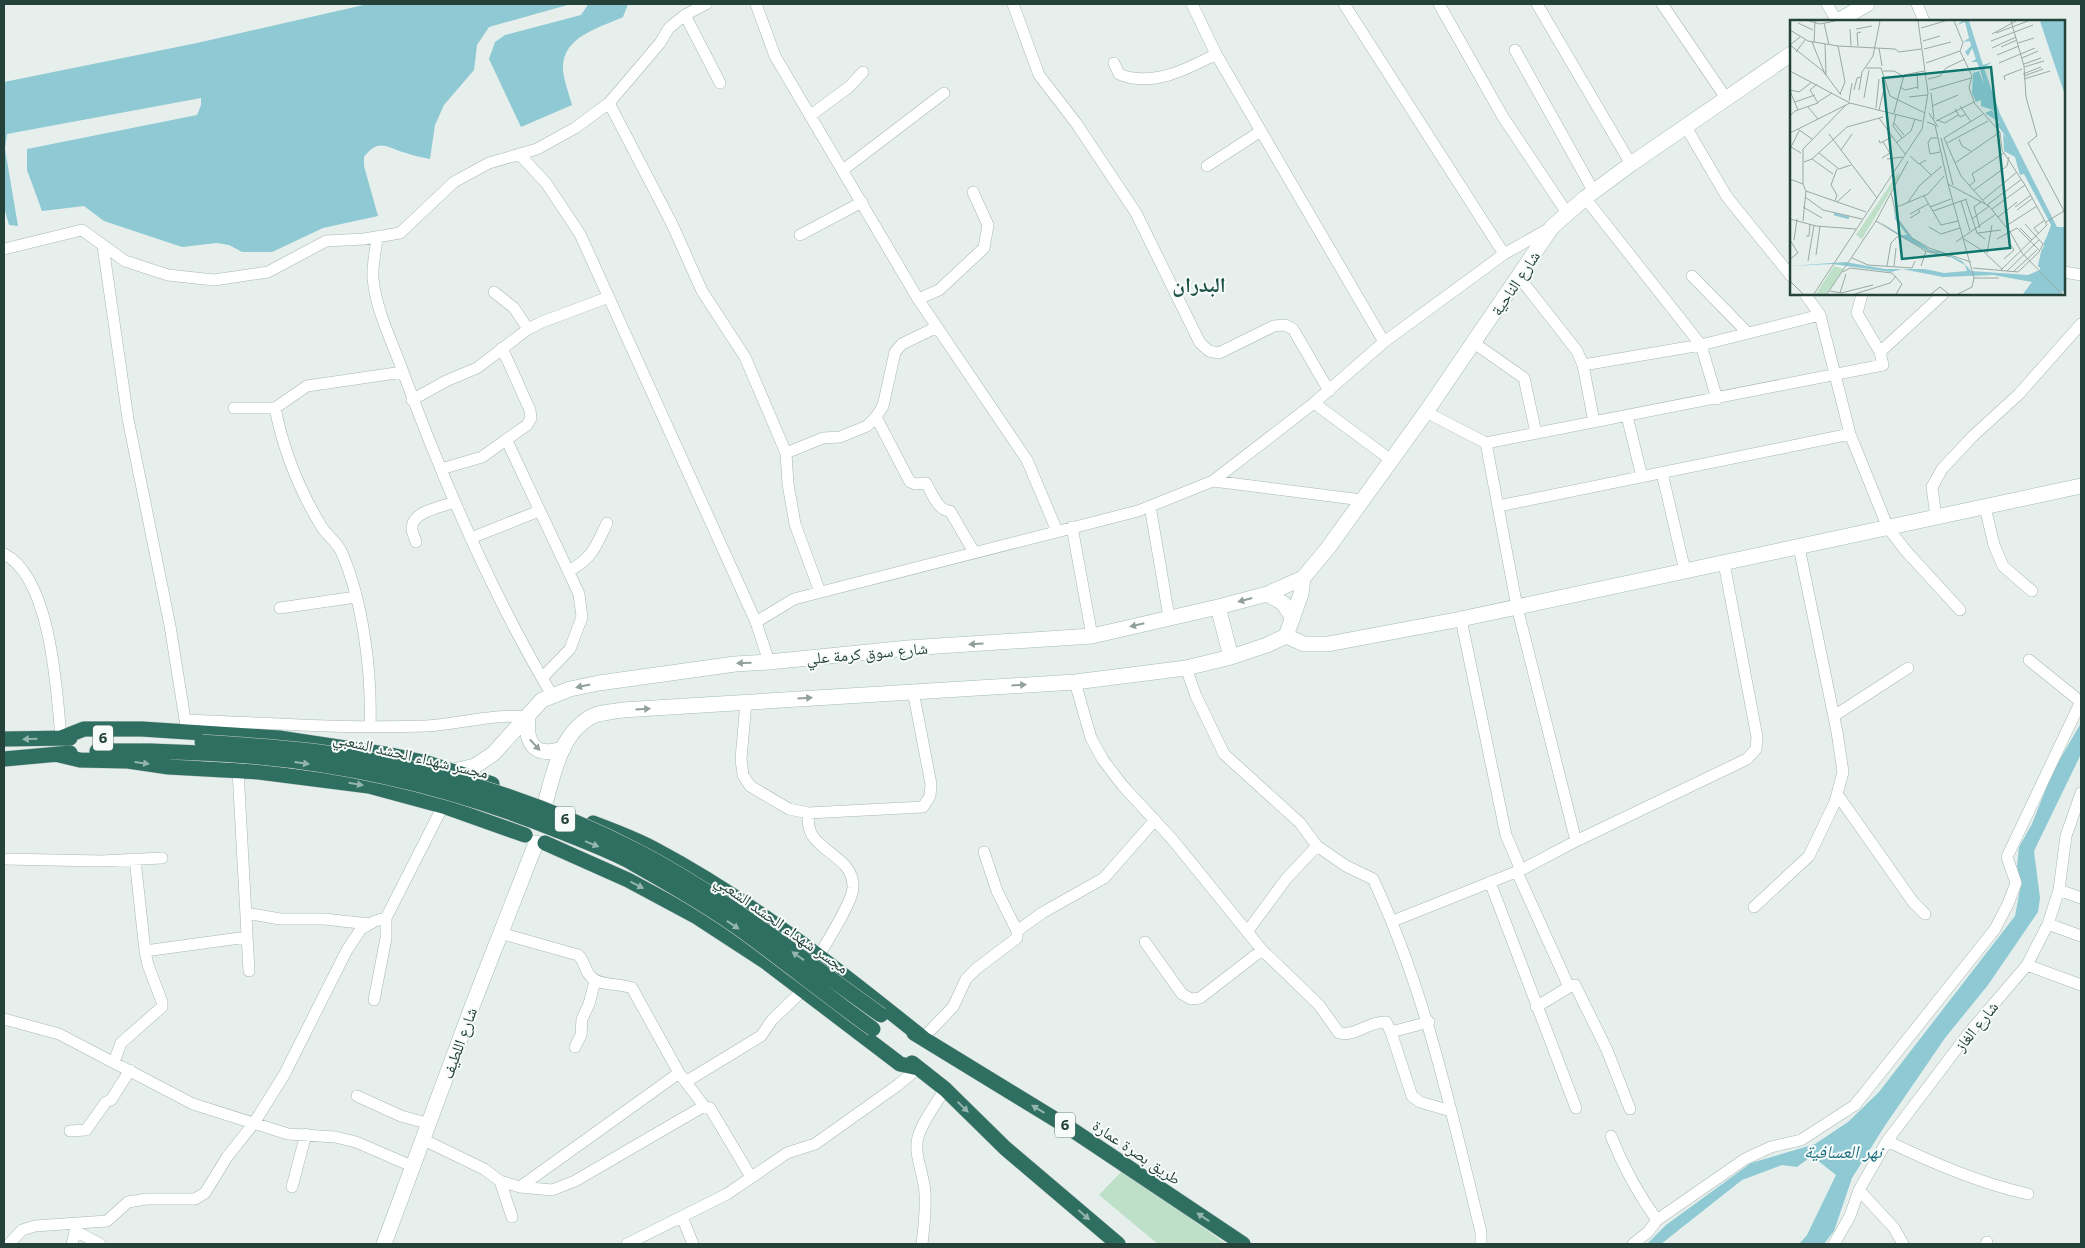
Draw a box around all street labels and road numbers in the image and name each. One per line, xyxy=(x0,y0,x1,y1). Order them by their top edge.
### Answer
street label: شارع الناحية xyxy=(1485,246,1545,320)
street label: شارع سوق كرمة علي xyxy=(805,637,929,671)
road number: 6 xyxy=(93,726,113,750)
street label: مجسر شهداء الحشد الشعبي xyxy=(331,726,491,786)
road number: 6 xyxy=(555,806,575,832)
street label: مجسر شهداء الحشد الشعبي xyxy=(710,869,853,980)
street label: شارع الغاز xyxy=(1948,996,2003,1056)
street label: شارع اللطيف xyxy=(436,1004,482,1082)
road number: 6 xyxy=(1055,1112,1075,1138)
street label: طريق بصرة عمارة xyxy=(1088,1114,1186,1190)

